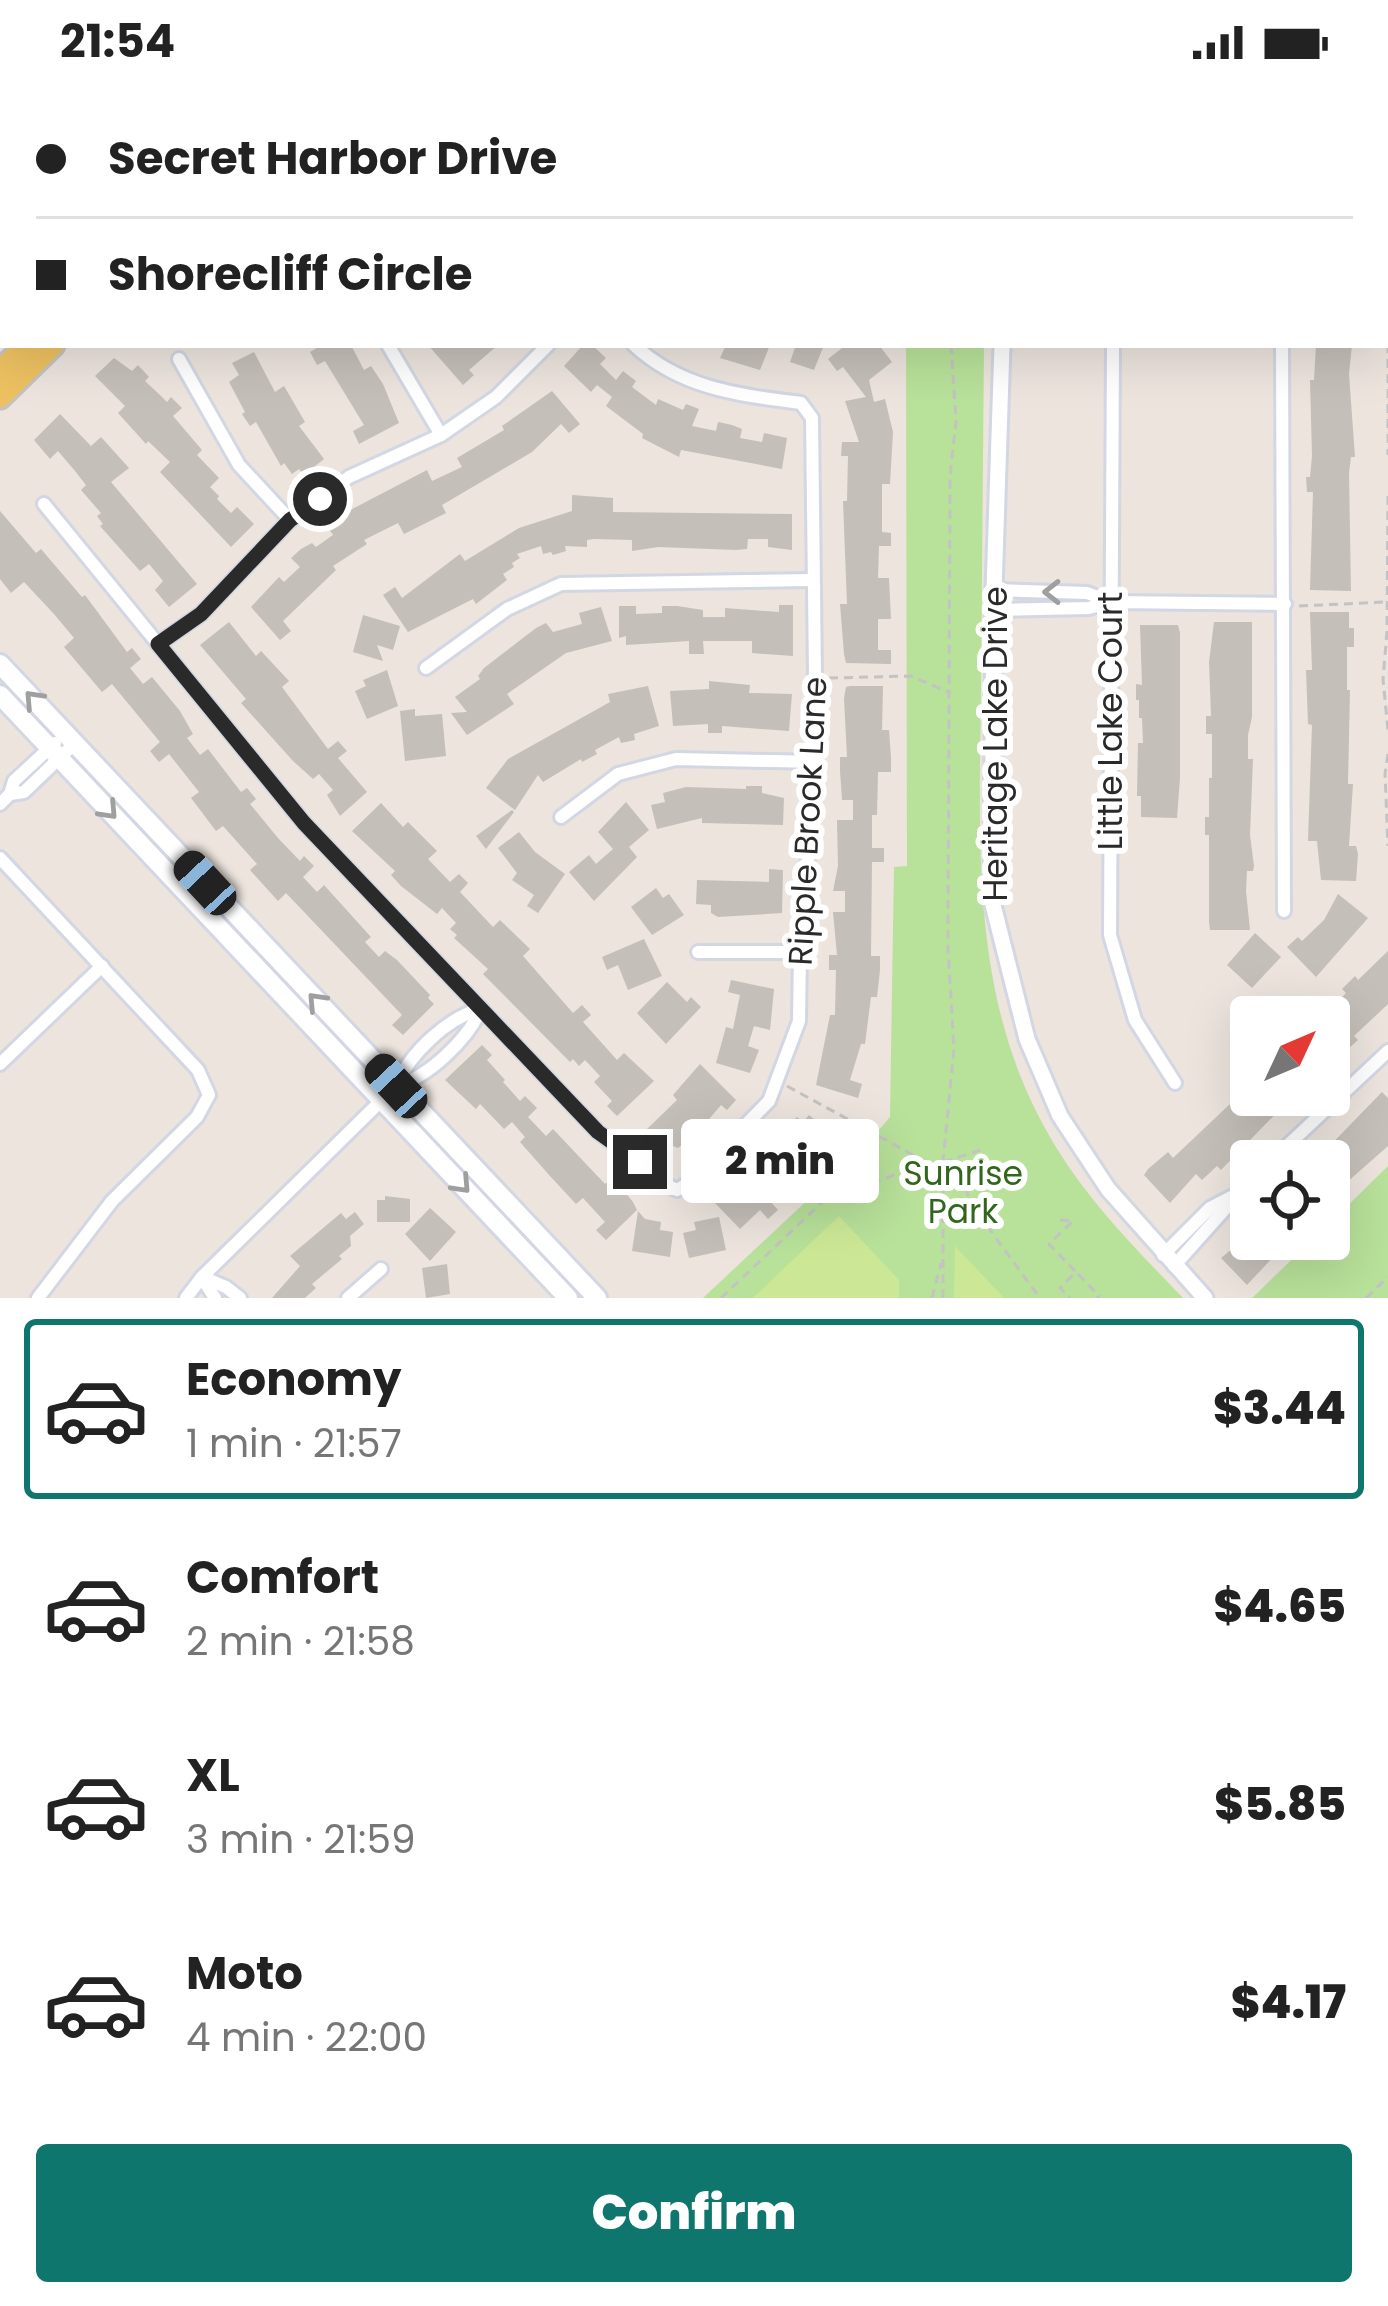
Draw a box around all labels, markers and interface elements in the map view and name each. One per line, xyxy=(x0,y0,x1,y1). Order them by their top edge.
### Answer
text: 21:54 xyxy=(60,10,175,73)
text: Secret Harbor Drive xyxy=(108,127,557,190)
text: Shorecliff Circle xyxy=(108,243,472,306)
route start xyxy=(293,472,347,526)
one-way arrow xyxy=(1042,579,1060,605)
street label: Heritage Lake Drive xyxy=(972,586,1019,902)
street label: Little Lake Court xyxy=(1087,592,1134,850)
street label: Ripple Brook Lane xyxy=(776,676,839,967)
one-way arrow xyxy=(25,691,47,713)
one-way arrow xyxy=(95,797,117,819)
car xyxy=(167,844,243,922)
one-way arrow xyxy=(309,993,331,1014)
north arrow xyxy=(1230,996,1350,1116)
map controls xyxy=(1230,996,1350,1260)
car xyxy=(358,1047,434,1125)
callout: 2 min xyxy=(682,1120,880,1204)
text: 2 min xyxy=(725,1133,835,1188)
route end xyxy=(613,1135,667,1189)
button: locate xyxy=(1230,1140,1350,1260)
park label: Sunrise Park xyxy=(903,1150,1023,1235)
one-way arrow xyxy=(448,1172,469,1193)
text: Economy xyxy=(186,1348,401,1411)
icon: car xyxy=(42,1355,150,1463)
text: $3.44 xyxy=(1213,1377,1346,1440)
text: 1 min · 21:57 xyxy=(186,1416,402,1471)
text: Comfort xyxy=(186,1546,379,1609)
icon: car xyxy=(42,1553,150,1661)
text: $4.65 xyxy=(1214,1575,1346,1638)
text: 2 min · 21:58 xyxy=(186,1614,415,1669)
text: XL xyxy=(186,1744,240,1807)
icon: car xyxy=(42,1751,150,1859)
text: $5.85 xyxy=(1214,1773,1346,1836)
text: 3 min · 21:59 xyxy=(186,1812,415,1867)
text: Moto xyxy=(186,1942,303,2005)
icon: car xyxy=(42,1949,150,2057)
text: $4.17 xyxy=(1231,1971,1346,2034)
text: 4 min · 22:00 xyxy=(186,2010,427,2065)
button: Confirm xyxy=(36,2144,1352,2282)

